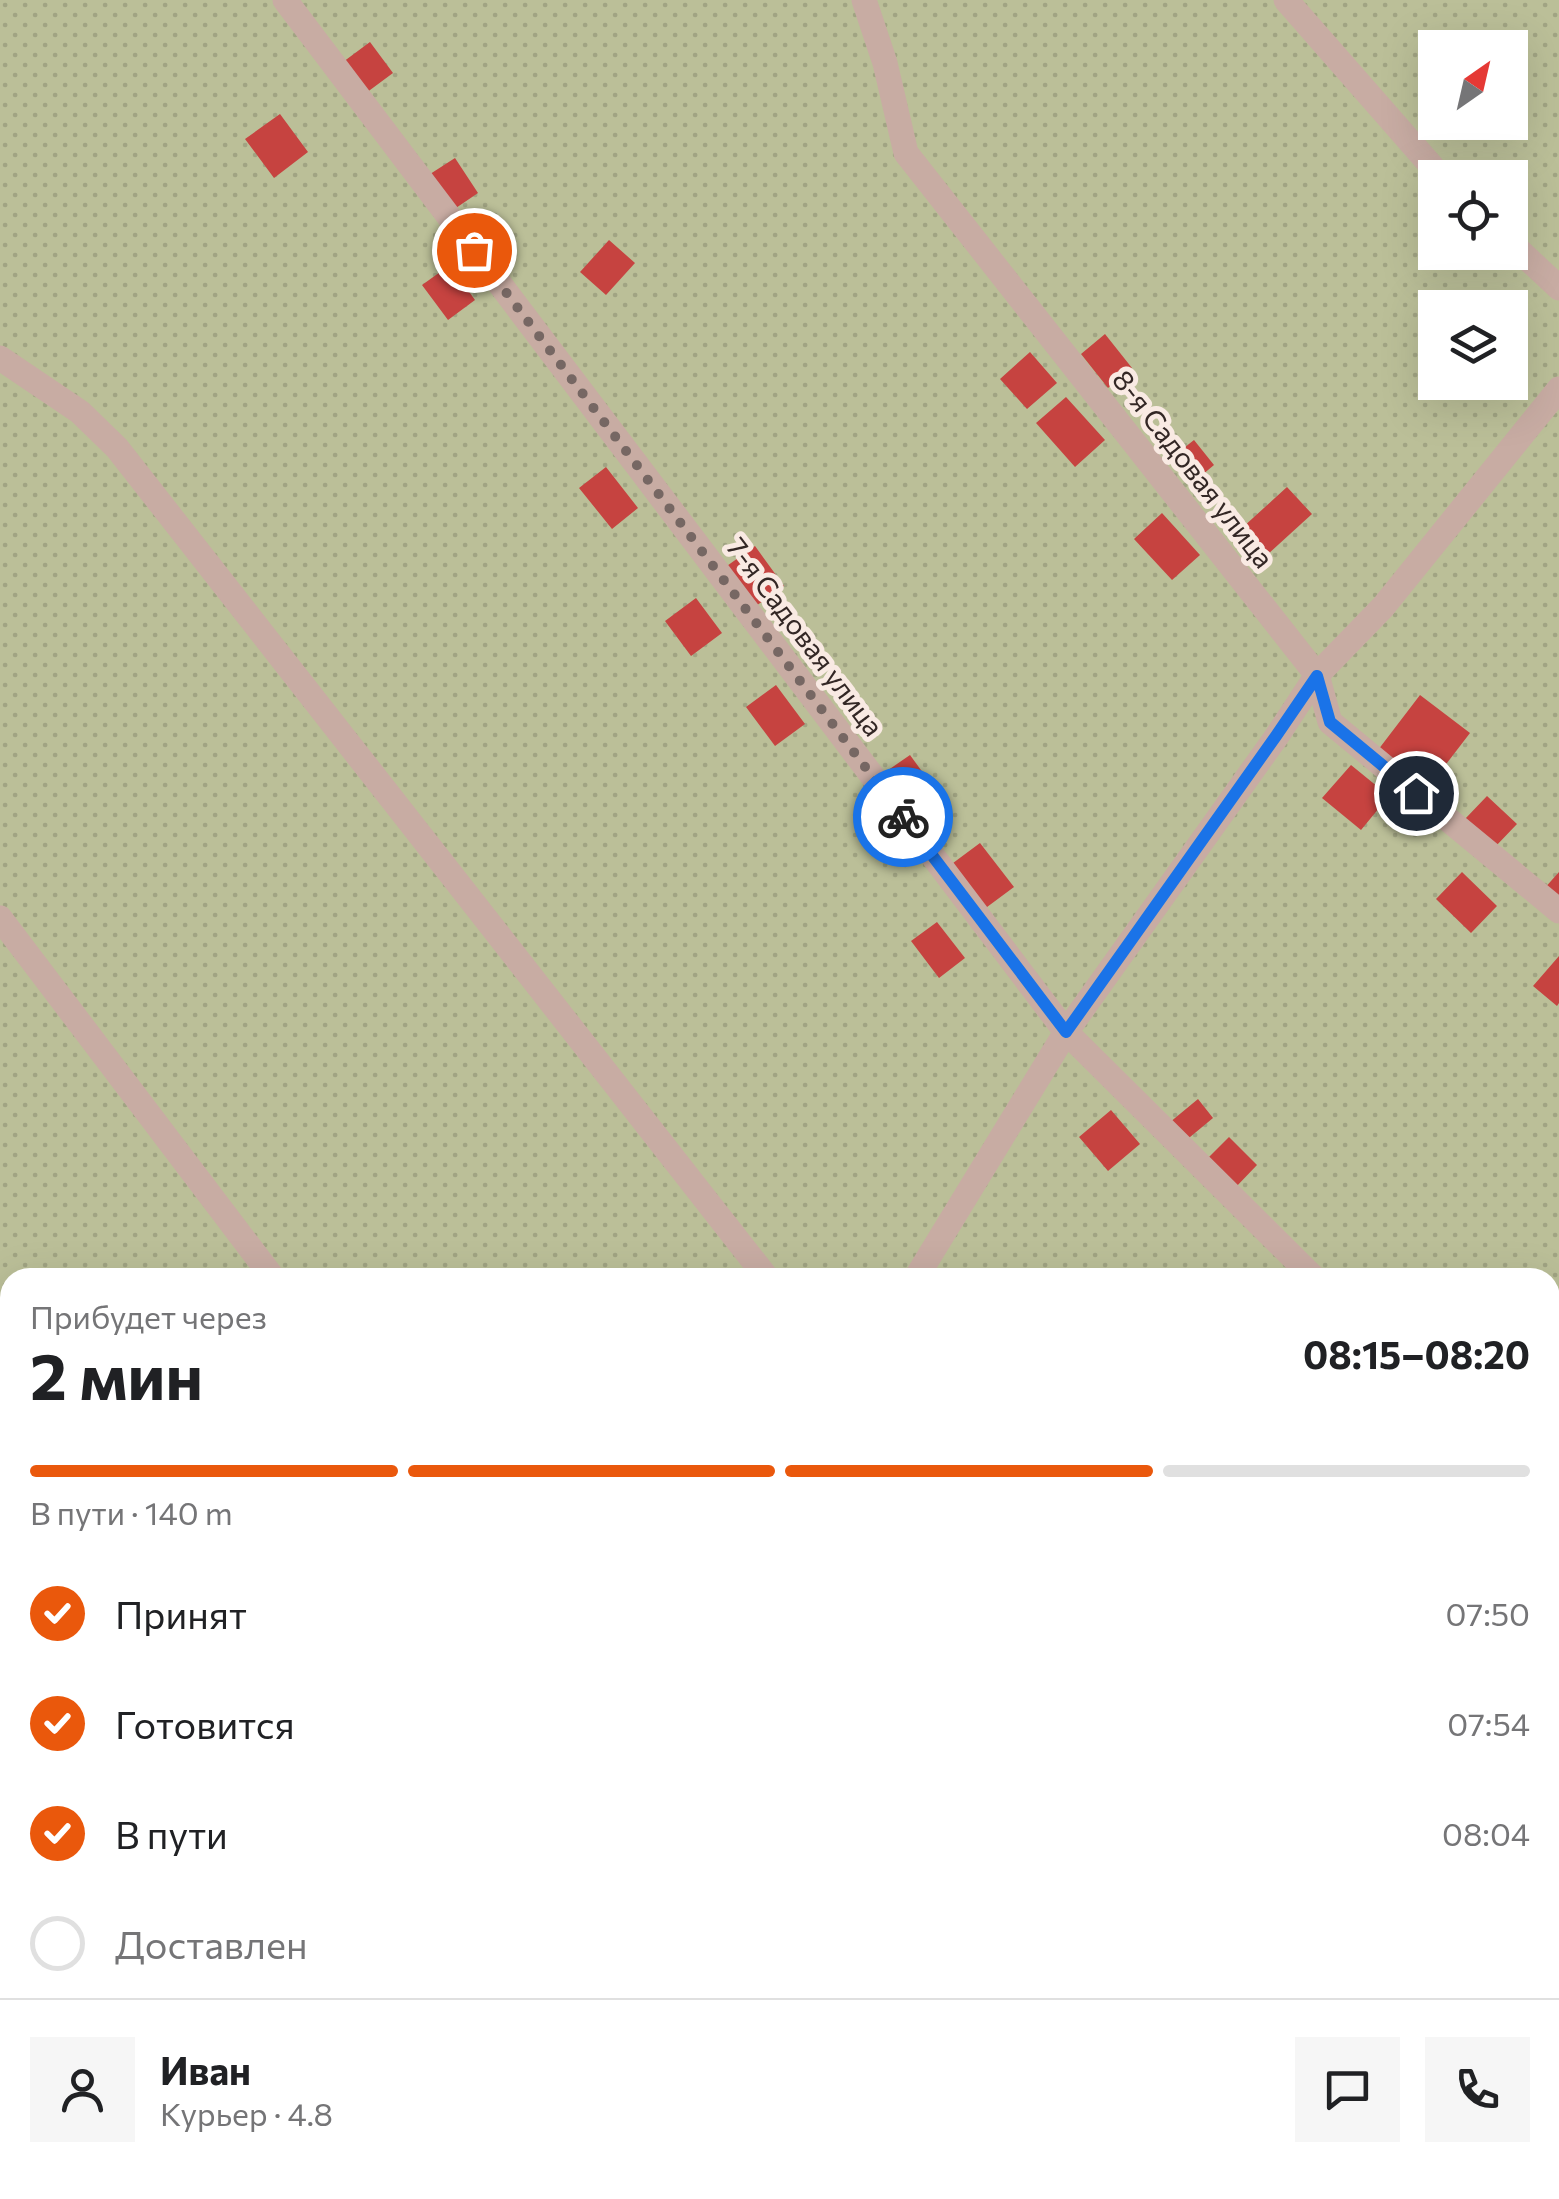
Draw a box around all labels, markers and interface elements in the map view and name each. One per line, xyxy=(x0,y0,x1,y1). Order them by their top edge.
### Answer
north arrow xyxy=(1418,30,1528,140)
map controls xyxy=(1418,30,1528,400)
button: locate xyxy=(1418,160,1528,270)
pin xyxy=(432,208,517,293)
icon: bag xyxy=(447,223,502,278)
button: layers xyxy=(1418,290,1528,400)
street label: 8-я Садовая улица xyxy=(1106,363,1282,574)
street label: 7-я Садовая улица xyxy=(720,531,891,742)
pin xyxy=(1374,751,1459,836)
icon: home xyxy=(1389,766,1444,821)
courier xyxy=(853,767,953,867)
icon: bike xyxy=(876,790,931,845)
text: Прибудет через xyxy=(30,1296,267,1336)
text: 08:15–08:20 xyxy=(1303,1330,1530,1377)
text: 2 мин xyxy=(30,1334,203,1413)
text: В пути · 140 m xyxy=(30,1492,233,1532)
icon: check xyxy=(30,1586,85,1641)
text: Принят xyxy=(115,1590,247,1637)
text: 07:50 xyxy=(1446,1593,1530,1633)
icon: check xyxy=(30,1696,85,1751)
text: Готовится xyxy=(115,1700,295,1747)
text: 07:54 xyxy=(1447,1703,1530,1743)
icon: check xyxy=(30,1806,85,1861)
text: В пути xyxy=(115,1810,228,1857)
text: 08:04 xyxy=(1442,1813,1530,1853)
text: Доставлен xyxy=(115,1920,308,1967)
button: person xyxy=(30,2037,135,2142)
button: chat xyxy=(1295,2037,1400,2142)
button: phone xyxy=(1425,2037,1530,2142)
text: Иван xyxy=(160,2046,251,2093)
text: Курьер · 4.8 xyxy=(160,2093,333,2133)

